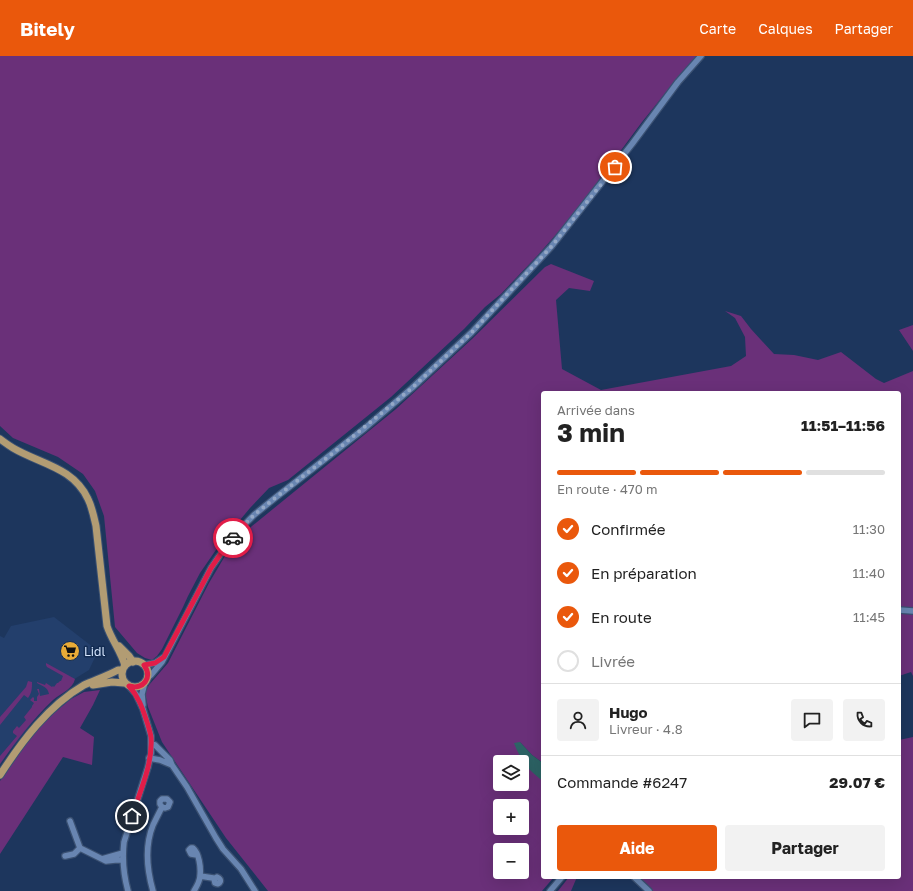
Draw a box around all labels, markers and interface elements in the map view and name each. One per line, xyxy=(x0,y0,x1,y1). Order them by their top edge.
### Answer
text: Bitely xyxy=(20,17,75,40)
text: Carte xyxy=(699,20,736,37)
text: Calques xyxy=(758,20,813,37)
text: Partager xyxy=(835,20,893,37)
pin xyxy=(598,150,632,184)
icon: bag xyxy=(604,156,626,178)
text: Arrivée dans xyxy=(557,402,635,418)
text: 11:51–11:56 xyxy=(801,416,885,434)
text: 3 min xyxy=(557,417,625,448)
text: En route · 470 m xyxy=(557,481,658,497)
courier xyxy=(213,518,253,558)
icon: check xyxy=(557,518,579,540)
text: Confirmée xyxy=(591,520,665,538)
text: 11:30 xyxy=(853,521,885,537)
icon: car xyxy=(222,527,244,549)
icon: check xyxy=(557,562,579,584)
text: En préparation xyxy=(591,564,697,582)
text: 11:40 xyxy=(852,565,885,581)
icon: check xyxy=(557,606,579,628)
text: En route xyxy=(591,608,652,626)
text: 11:45 xyxy=(853,609,885,625)
supermarket icon: Lidl xyxy=(59,640,81,662)
place label: Lidl xyxy=(84,644,105,659)
text: Livrée xyxy=(591,652,635,670)
button: person xyxy=(557,699,599,741)
button: chat xyxy=(791,699,833,741)
button: phone xyxy=(843,699,885,741)
text: Hugo xyxy=(609,703,648,721)
text: Livreur · 4.8 xyxy=(609,721,683,737)
map controls xyxy=(493,755,529,879)
button: layers xyxy=(493,755,529,791)
text: Commande #6247 xyxy=(557,773,687,791)
text: 29.07 € xyxy=(829,773,885,791)
pin xyxy=(115,799,149,833)
button: + xyxy=(493,799,529,835)
icon: home xyxy=(121,805,143,827)
button: Aide xyxy=(557,825,717,871)
button: Partager xyxy=(725,825,885,871)
button: − xyxy=(493,843,529,879)

